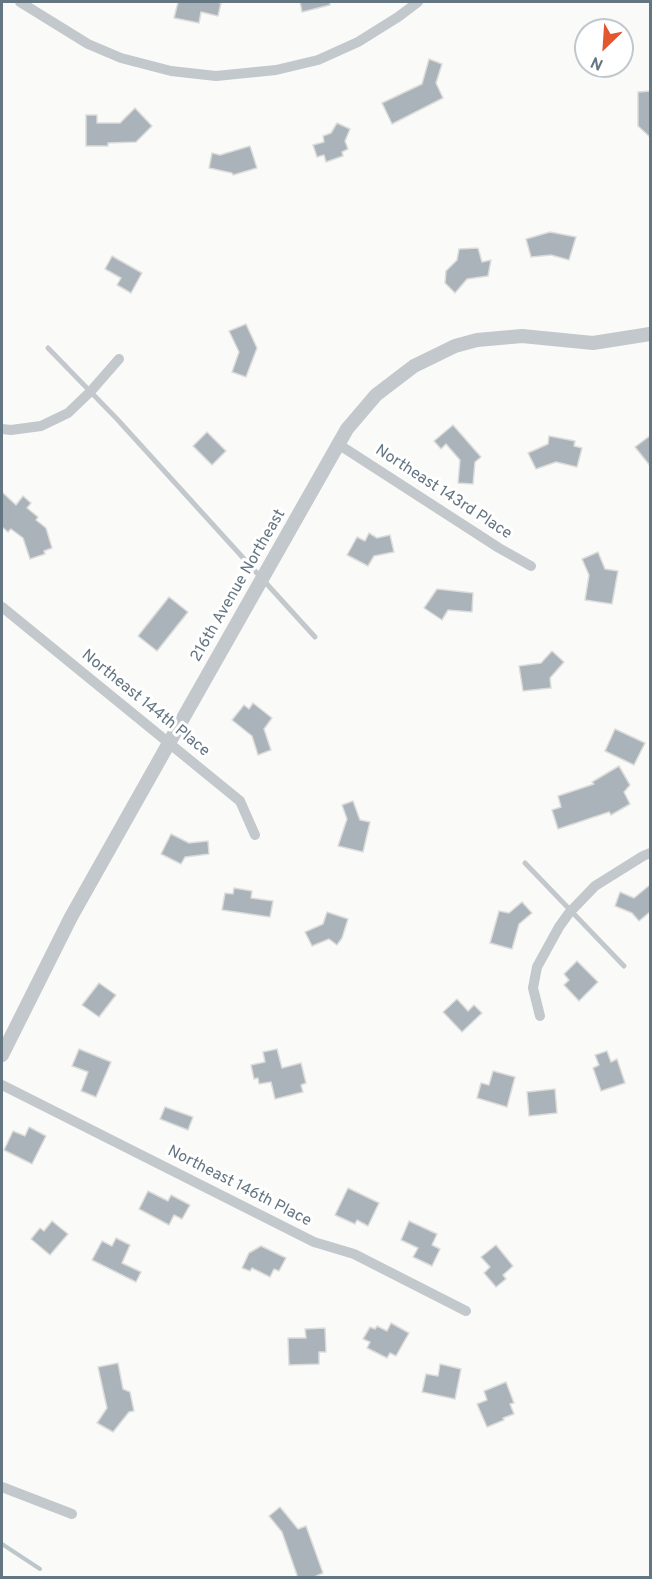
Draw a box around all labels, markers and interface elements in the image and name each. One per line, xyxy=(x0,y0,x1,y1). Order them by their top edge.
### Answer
north arrow xyxy=(574,18,634,78)
text: N xyxy=(588,51,607,74)
street label: Northeast 143rd Place xyxy=(371,442,515,544)
street label: 216th Avenue Northeast xyxy=(187,506,291,666)
street label: Northeast 144th Place xyxy=(77,646,213,762)
street label: Northeast 146th Place xyxy=(164,1142,314,1232)

